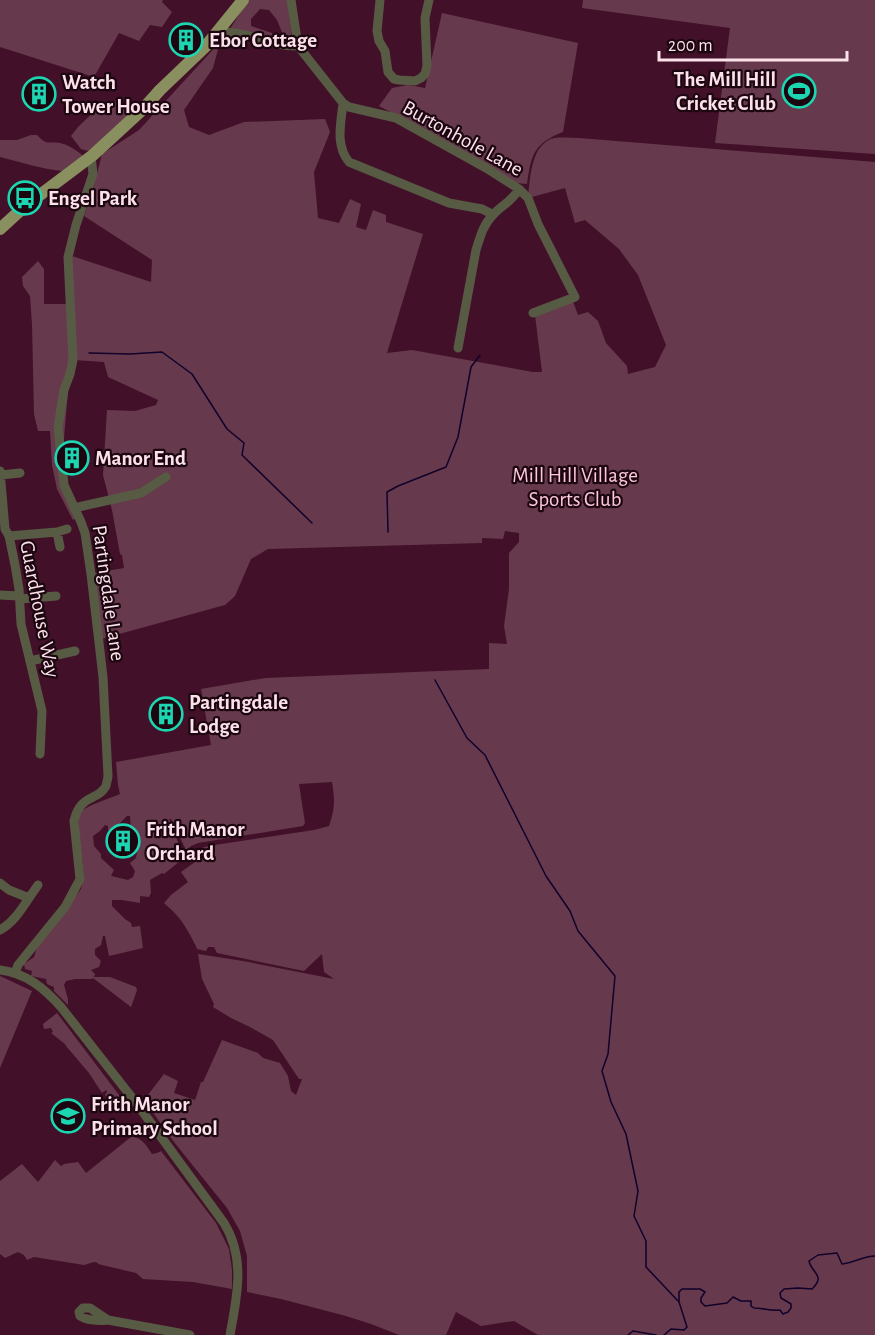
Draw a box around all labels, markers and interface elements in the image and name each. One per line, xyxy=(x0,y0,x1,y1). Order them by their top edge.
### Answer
building icon: Ebor Cottage xyxy=(168,22,204,58)
scale bar xyxy=(659,24,846,62)
place label: Ebor Cottage xyxy=(209,30,317,51)
text: 200 m xyxy=(668,37,713,55)
place label: The Mill Hill Cricket Club xyxy=(673,69,776,114)
place label: Watch Tower House xyxy=(62,72,170,117)
sports icon: The Mill Hill Cricket Club xyxy=(781,73,817,109)
building icon: Watch Tower House xyxy=(21,76,57,112)
street label: Burtonhole Lane xyxy=(399,97,527,180)
bus stop icon: Engel Park xyxy=(7,180,43,216)
place label: Engel Park xyxy=(48,188,138,209)
building icon: Manor End xyxy=(54,440,90,476)
place label: Manor End xyxy=(95,448,186,469)
park label: Mill Hill Village Sports Club xyxy=(512,465,638,510)
street label: Partingdale Lane xyxy=(89,524,128,662)
street label: Guardhouse Way xyxy=(16,539,63,679)
place label: Partingdale Lodge xyxy=(189,692,288,737)
building icon: Partingdale Lodge xyxy=(148,696,184,732)
place label: Frith Manor Orchard xyxy=(146,819,245,864)
building icon: Frith Manor Orchard xyxy=(105,823,141,859)
place label: Frith Manor Primary School xyxy=(91,1094,218,1139)
school or university icon: Frith Manor Primary School xyxy=(50,1098,86,1134)

